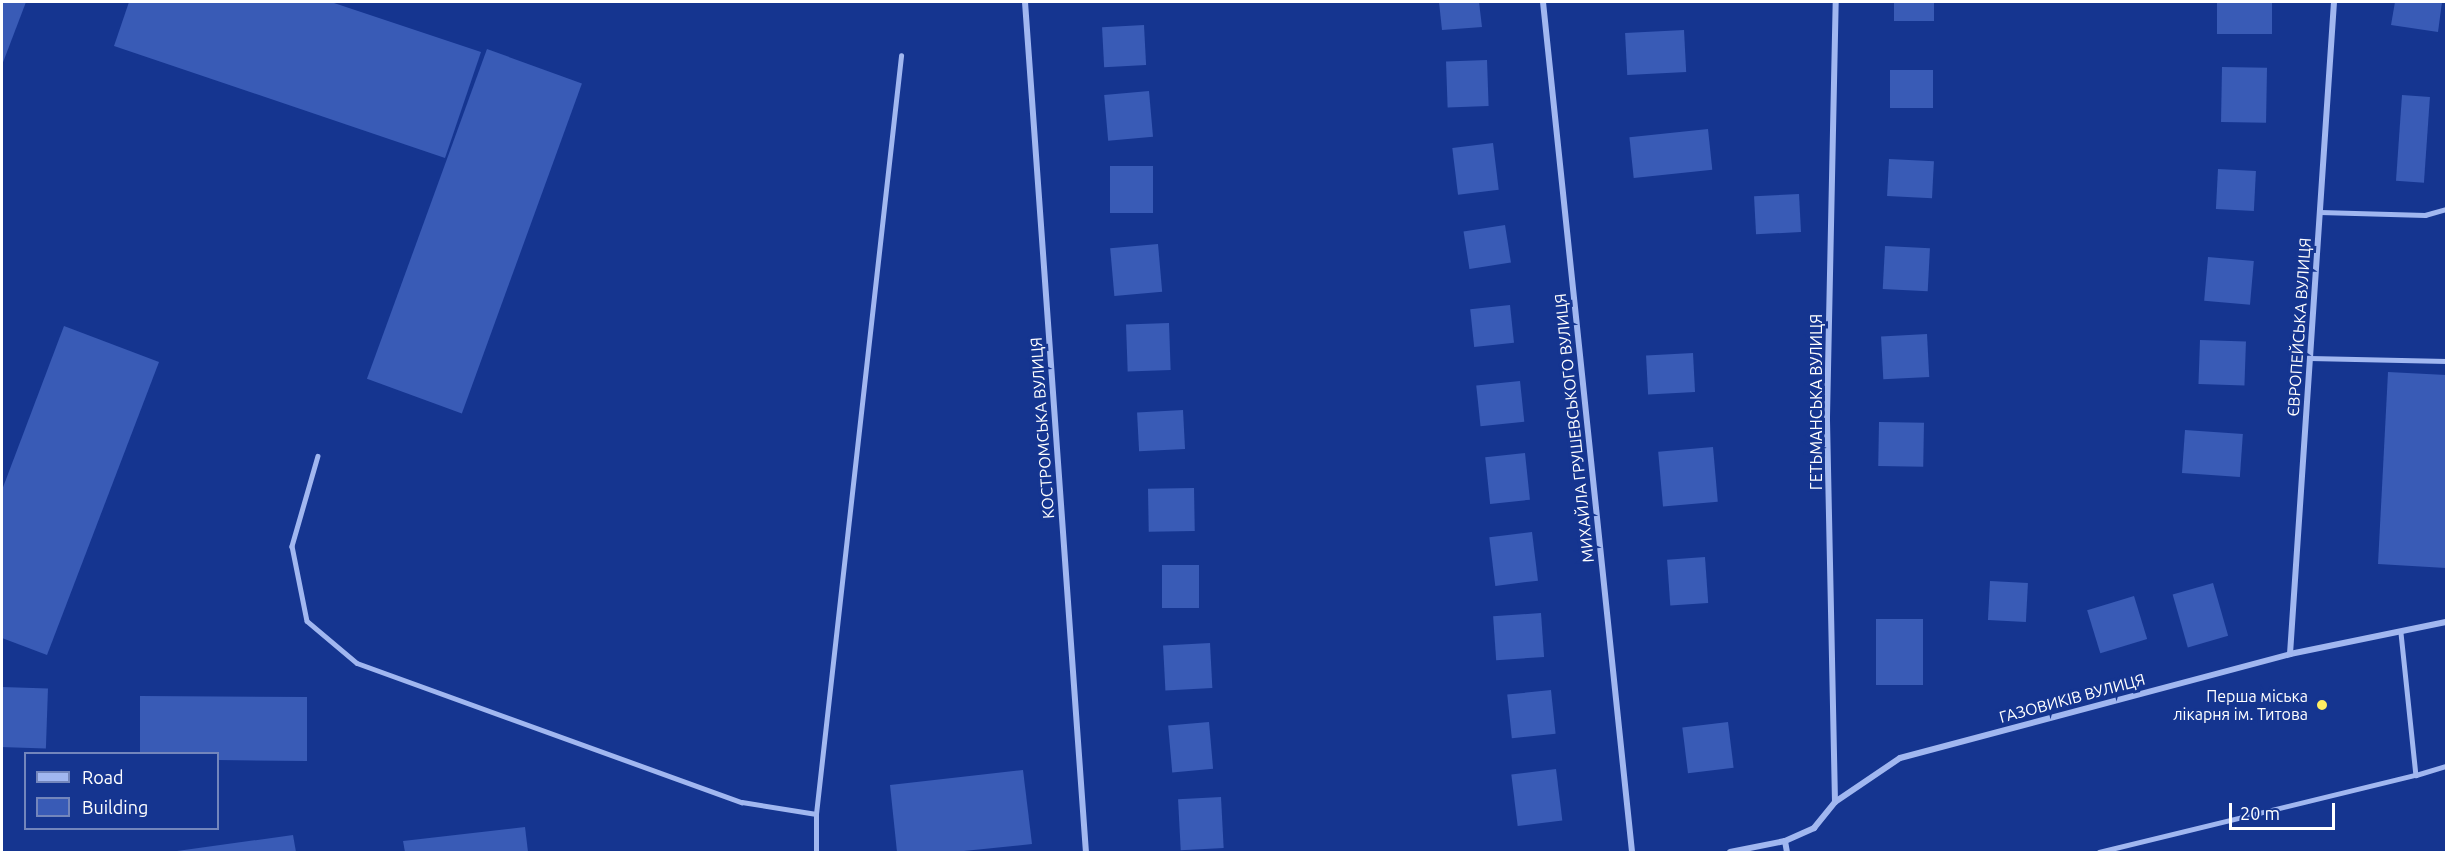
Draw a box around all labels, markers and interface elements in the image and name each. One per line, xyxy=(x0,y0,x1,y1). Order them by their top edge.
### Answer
street label: ЄВРОПЕЙСЬКА ВУЛИЦЯ xyxy=(2283,237,2315,417)
street label: МИХАЙЛА ГРУШЕВСЬКОГО ВУЛИЦЯ xyxy=(1550,292,1598,564)
street label: ГЕТЬМАНСЬКА ВУЛИЦЯ xyxy=(1806,314,1826,490)
street label: КОСТРОМСЬКА ВУЛИЦЯ xyxy=(1026,336,1058,520)
street label: ГАЗОВИКІВ ВУЛИЦЯ xyxy=(1997,669,2147,727)
place label: Перша міська лікарня ім. Титова xyxy=(2173,686,2308,724)
marker: Перша міська лікарня ім. Титова xyxy=(2313,696,2331,714)
legend xyxy=(24,752,219,830)
text: Road xyxy=(82,767,124,787)
scale bar xyxy=(2232,791,2338,829)
text: Building xyxy=(82,797,148,817)
text: 20 m xyxy=(2240,803,2280,823)

